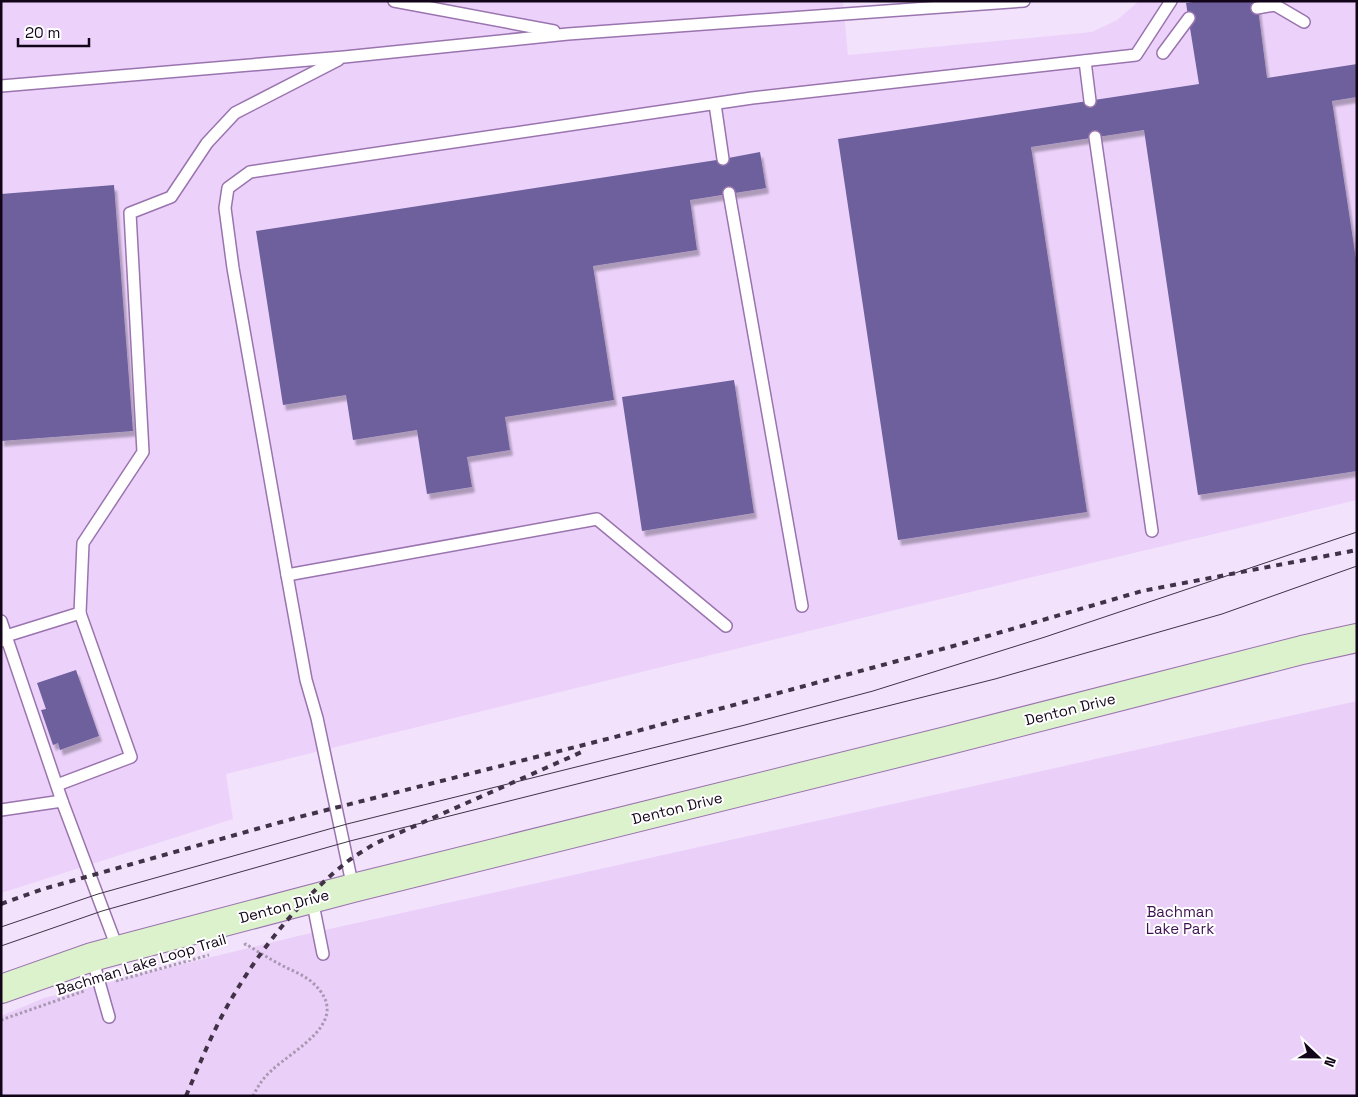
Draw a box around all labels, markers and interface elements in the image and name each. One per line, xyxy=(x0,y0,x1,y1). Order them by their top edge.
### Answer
scale bar xyxy=(18,15,89,47)
text: 20 m xyxy=(25,23,60,42)
street label: Denton Drive xyxy=(1023,689,1117,729)
street label: Denton Drive xyxy=(630,788,724,828)
street label: Denton Drive xyxy=(237,885,331,927)
park label: Bachman Lake Park xyxy=(1146,902,1214,938)
street label: Bachman Lake Loop Trail xyxy=(54,929,228,999)
north arrow xyxy=(1293,1032,1343,1082)
text: N xyxy=(1320,1054,1340,1070)

